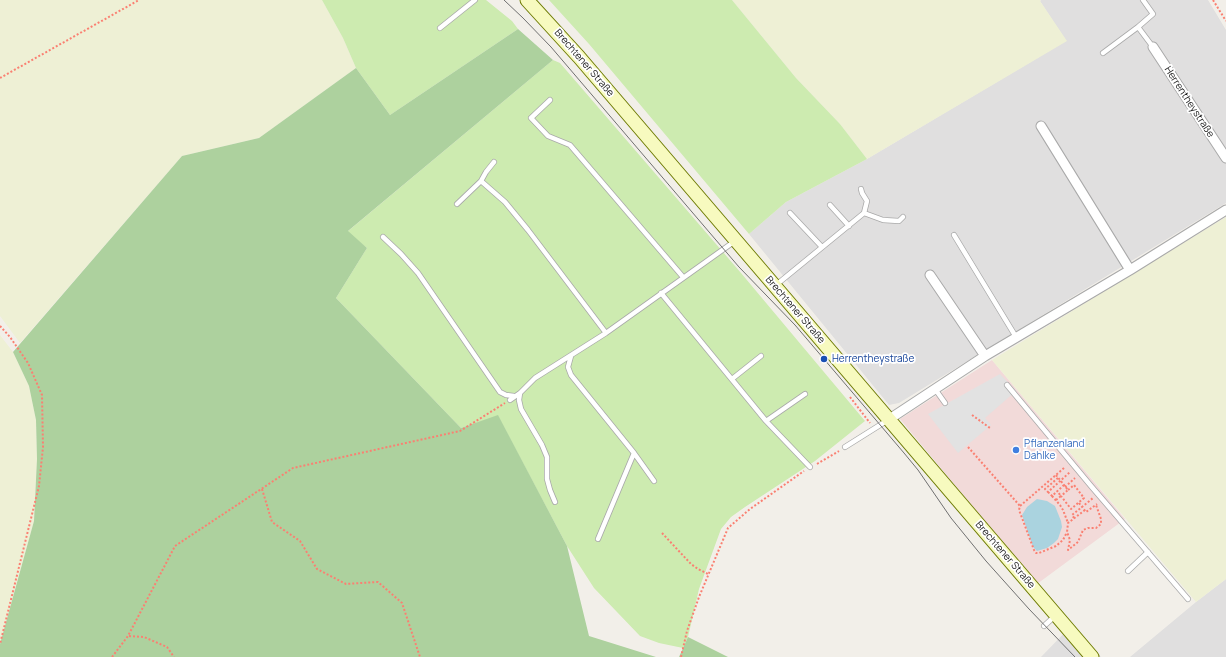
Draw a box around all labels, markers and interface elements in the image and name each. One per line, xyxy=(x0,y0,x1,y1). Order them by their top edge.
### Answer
street label: Brechtener Straße xyxy=(552,27,616,99)
street label: Herrentheystraße xyxy=(1162,64,1216,140)
street label: Brechtener Straße xyxy=(763,274,827,346)
place label: Herrentheystraße xyxy=(832,353,914,365)
marker: Herrentheystraße xyxy=(819,354,829,364)
place label: Pflanzenland Dahlke xyxy=(1024,438,1084,462)
marker: Pflanzenland Dahlke xyxy=(1011,445,1021,455)
street label: Brechtener Straße xyxy=(973,519,1037,591)

